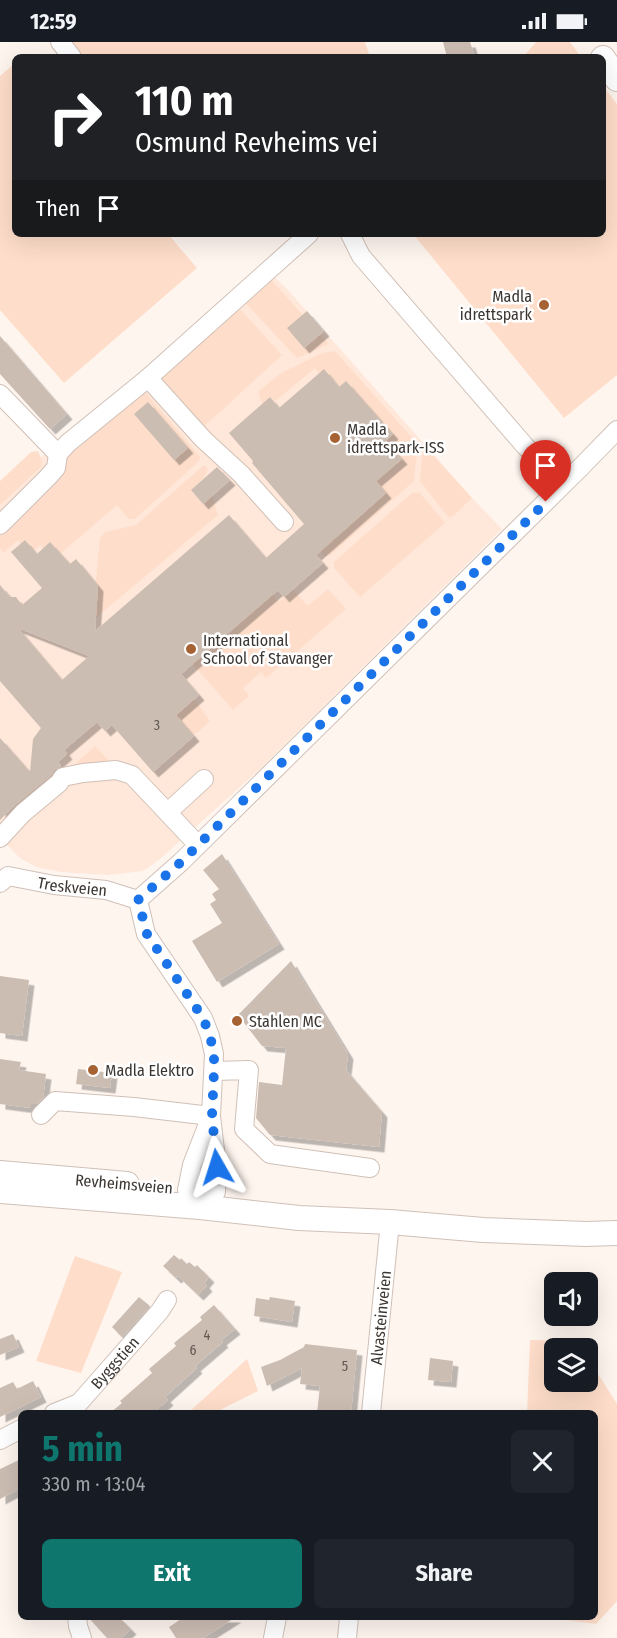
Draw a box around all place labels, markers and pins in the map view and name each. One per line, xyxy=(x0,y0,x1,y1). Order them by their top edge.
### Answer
place label: Madla idrettspark xyxy=(460,287,533,324)
marker: Madla idrettspark xyxy=(537,298,551,312)
place label: Madla idrettspark-ISS xyxy=(347,420,444,457)
marker: Madla idrettspark-ISS xyxy=(328,431,342,445)
pin xyxy=(520,440,571,502)
place label: International School of Stavanger xyxy=(203,631,333,668)
marker: International School of Stavanger xyxy=(184,642,198,656)
place label: Stahlen MC xyxy=(249,1012,322,1031)
marker: Stahlen MC xyxy=(230,1014,244,1028)
place label: Madla Elektro xyxy=(105,1061,194,1080)
marker: Madla Elektro xyxy=(86,1063,100,1077)

